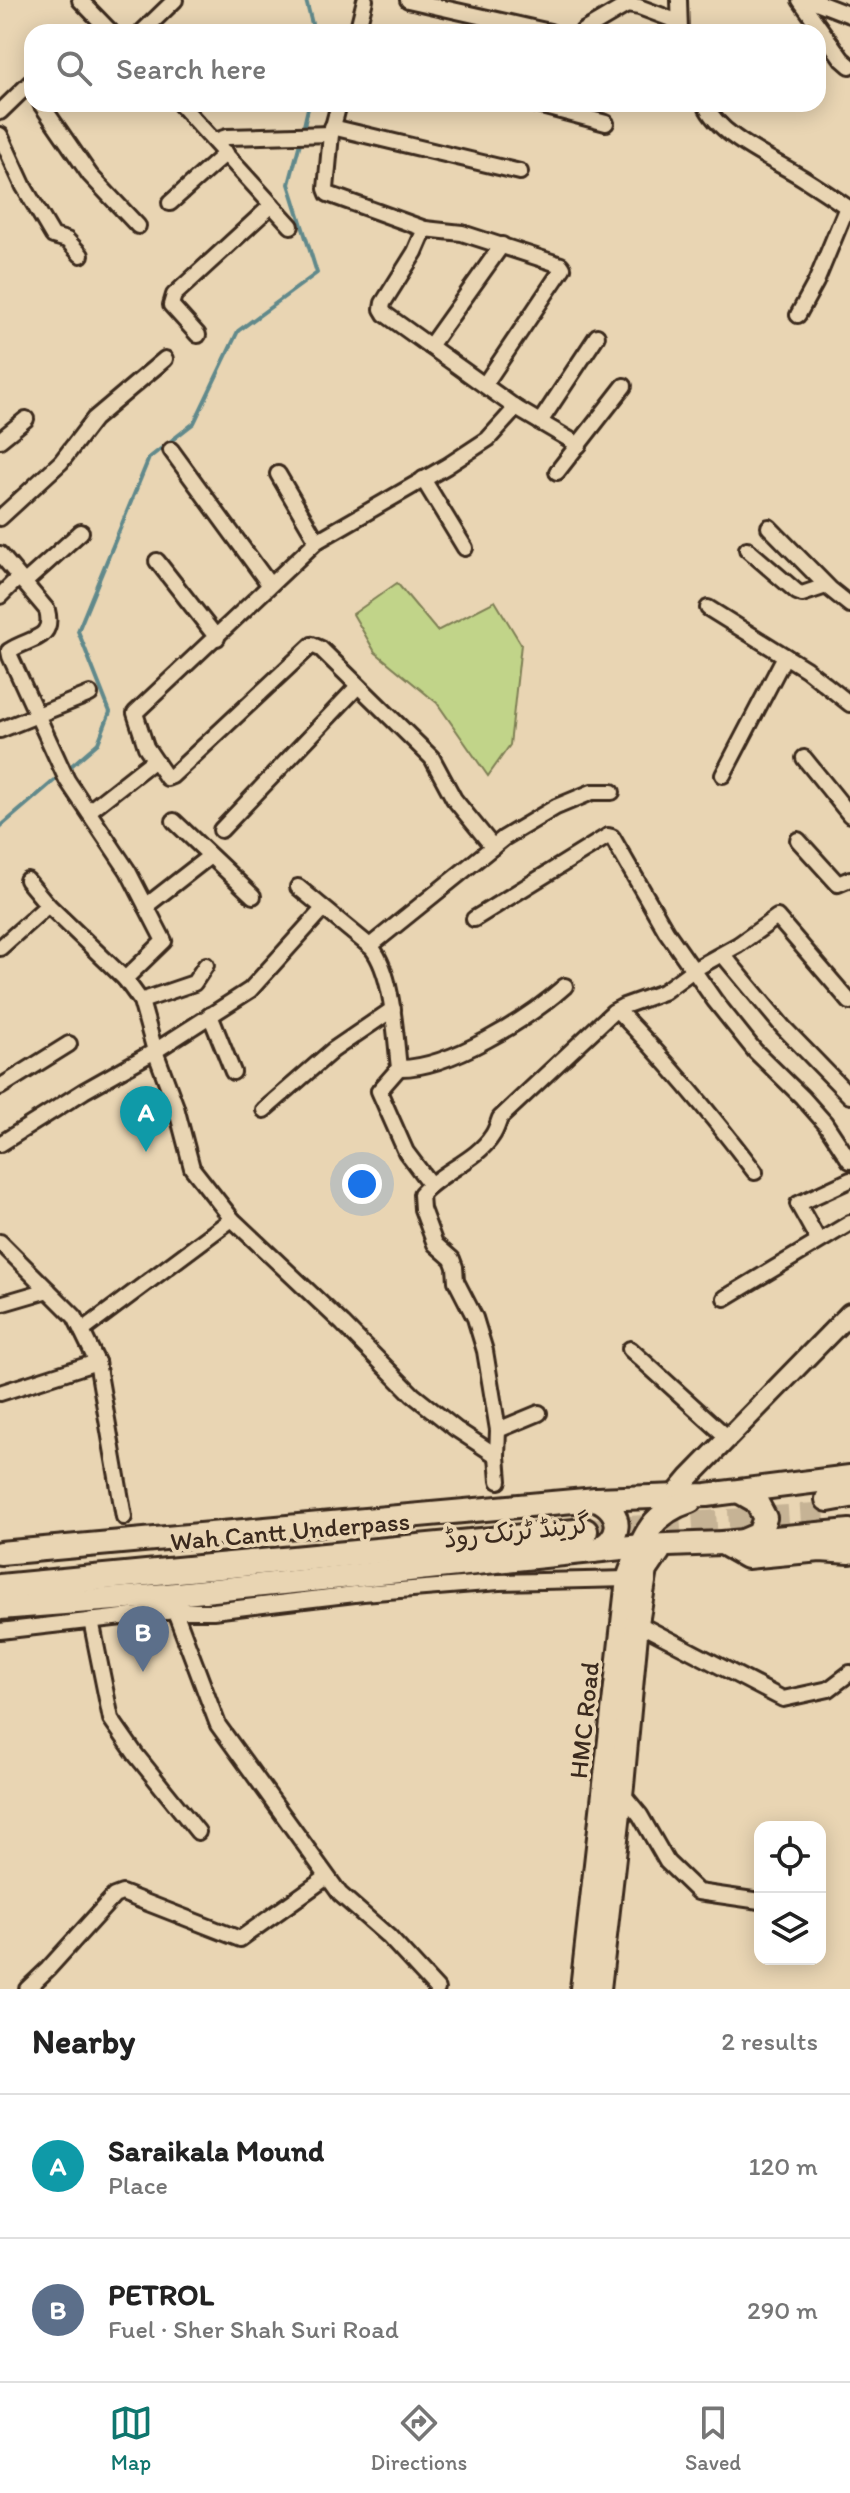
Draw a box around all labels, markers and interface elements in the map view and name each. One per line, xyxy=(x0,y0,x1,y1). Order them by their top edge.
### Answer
search box xyxy=(24,24,826,112)
icon: search xyxy=(52,46,96,90)
text: Search here xyxy=(116,50,266,87)
pin: A xyxy=(120,1086,172,1152)
your location xyxy=(342,1164,382,1204)
street label: Wah Cantt Underpass xyxy=(169,1505,411,1557)
street label: گرینڈ ٹرنک روڈ xyxy=(442,1507,592,1555)
pin: B xyxy=(117,1606,169,1672)
street label: HMC Road xyxy=(562,1659,606,1780)
map controls xyxy=(754,1821,826,1965)
button: locate xyxy=(754,1821,826,1893)
button: layers xyxy=(754,1893,826,1965)
text: Nearby xyxy=(32,2021,135,2062)
text: 2 results xyxy=(721,2025,818,2057)
text: Saraikala Mound xyxy=(108,2132,324,2169)
text: A xyxy=(50,2150,66,2182)
text: 120 m xyxy=(749,2150,818,2182)
text: Place xyxy=(108,2169,168,2201)
text: PETROL xyxy=(108,2276,214,2313)
text: B xyxy=(50,2294,66,2326)
text: 290 m xyxy=(747,2294,818,2326)
text: Fuel · Sher Shah Suri Road xyxy=(108,2313,399,2345)
tab: Map xyxy=(109,2401,153,2476)
tab: Directions xyxy=(371,2401,467,2476)
tab: Saved xyxy=(685,2401,741,2476)

